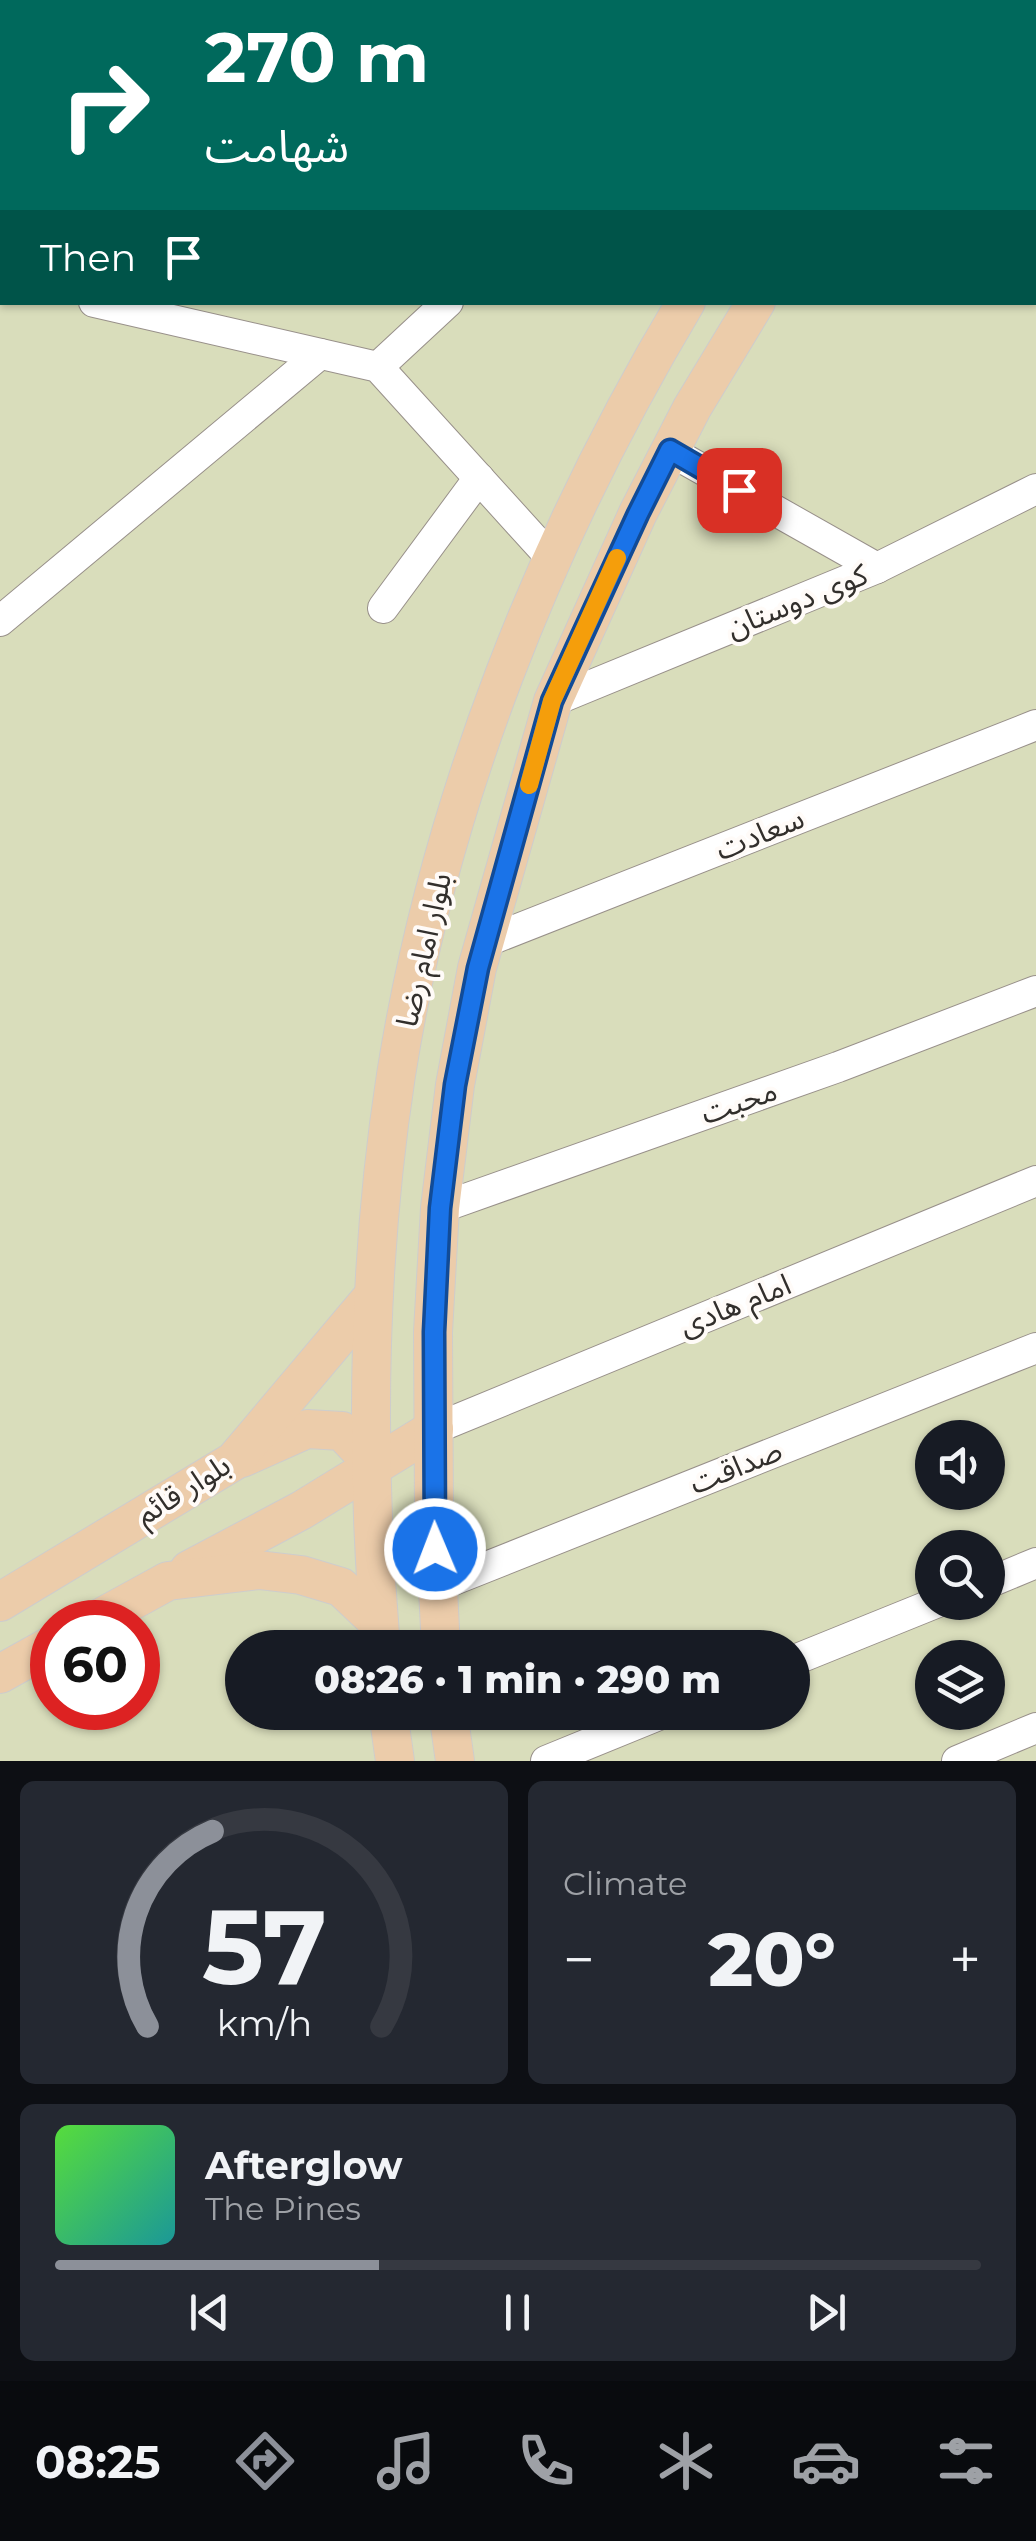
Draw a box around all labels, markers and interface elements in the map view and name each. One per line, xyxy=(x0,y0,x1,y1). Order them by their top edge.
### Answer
text: 270 m xyxy=(205,14,429,100)
icon: right xyxy=(40,40,170,170)
text: شهامت xyxy=(205,118,349,173)
icon: arrive xyxy=(156,230,211,285)
text: Then xyxy=(40,234,136,281)
pin xyxy=(697,448,782,533)
icon: arrive xyxy=(712,463,767,518)
street label: کوی دوستان xyxy=(721,555,873,646)
street label: سعادت xyxy=(710,799,809,868)
street label: بلوار امام رضا xyxy=(388,869,463,1032)
street label: محبت xyxy=(696,1071,782,1132)
street label: امام هادی xyxy=(674,1265,798,1347)
map controls xyxy=(915,1420,1005,1730)
button: sound xyxy=(915,1420,1005,1510)
street label: صداقت xyxy=(684,1431,787,1502)
street label: بلوار قائم xyxy=(129,1446,239,1537)
position arrow xyxy=(383,1497,487,1601)
button: search xyxy=(915,1530,1005,1620)
speed limit sign: 60 xyxy=(30,1600,160,1730)
button: layers xyxy=(915,1640,1005,1730)
text: 08:26 · 1 min · 290 m xyxy=(314,1656,721,1703)
text: Climate xyxy=(563,1864,687,1903)
text: 57 xyxy=(201,1883,327,2010)
text: 20° xyxy=(708,1913,836,2005)
text: − xyxy=(563,1926,595,1993)
text: + xyxy=(949,1926,981,1993)
text: km/h xyxy=(216,2001,312,2045)
text: Afterglow xyxy=(205,2142,403,2189)
text: The Pines xyxy=(205,2189,361,2228)
icon: previous xyxy=(182,2285,237,2340)
icon: pause xyxy=(490,2285,545,2340)
icon: next xyxy=(799,2285,854,2340)
icon: directions xyxy=(230,2426,300,2496)
icon: music xyxy=(371,2426,441,2496)
icon: phone xyxy=(511,2426,581,2496)
icon: climate xyxy=(651,2426,721,2496)
icon: car xyxy=(791,2426,861,2496)
icon: filters xyxy=(931,2426,1001,2496)
text: 08:25 xyxy=(35,2434,160,2489)

